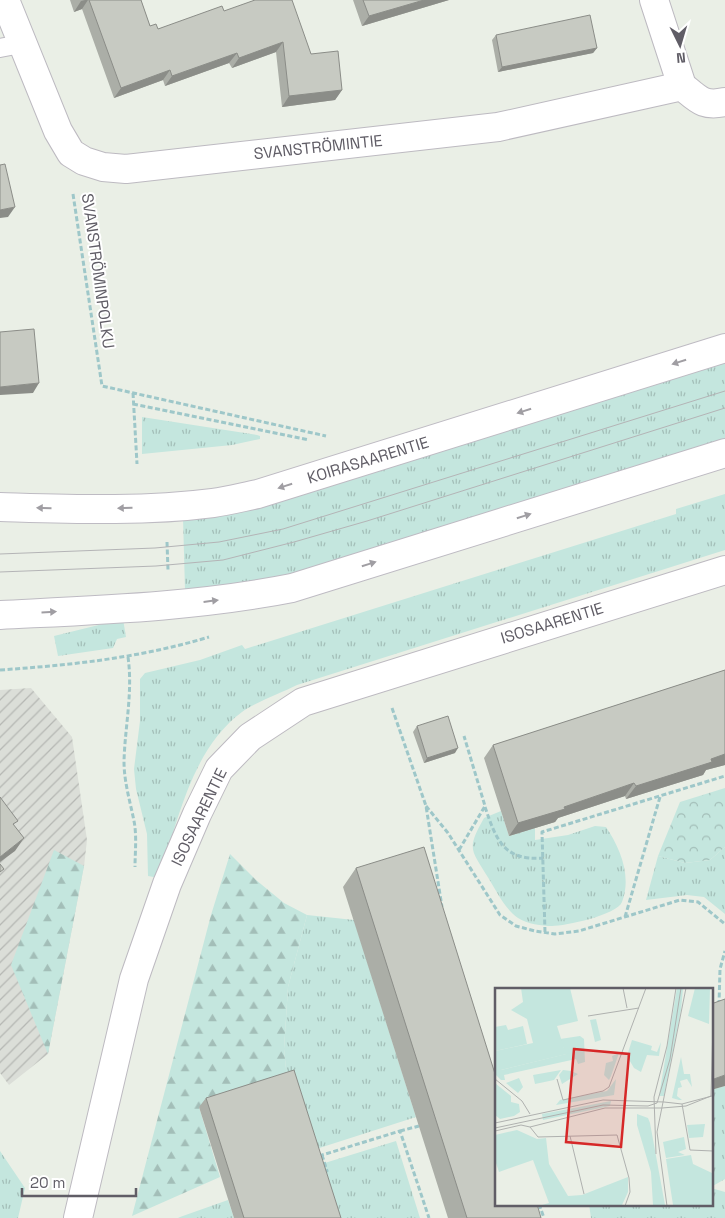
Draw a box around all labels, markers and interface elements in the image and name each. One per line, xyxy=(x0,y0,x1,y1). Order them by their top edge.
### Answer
north arrow xyxy=(655,20,705,70)
text: N xyxy=(676,49,687,67)
street label: SVANSTRÖMINTIE xyxy=(252,130,384,164)
street label: SVANSTRÖMINPOLKU xyxy=(77,192,119,350)
one-way arrow xyxy=(671,359,686,367)
one-way arrow xyxy=(516,408,531,416)
street label: KOIRASAARENTIE xyxy=(305,432,431,488)
one-way arrow xyxy=(277,482,292,490)
one-way arrow xyxy=(36,504,52,512)
one-way arrow xyxy=(116,504,132,512)
one-way arrow xyxy=(516,511,531,519)
one-way arrow xyxy=(361,560,376,568)
one-way arrow xyxy=(203,597,219,605)
street label: ISOSAARENTIE xyxy=(498,597,606,649)
one-way arrow xyxy=(41,608,57,616)
street label: ISOSAARENTIE xyxy=(166,765,232,869)
inset map xyxy=(495,988,712,1206)
scale bar xyxy=(22,1166,136,1198)
text: 20 m xyxy=(30,1173,65,1192)

